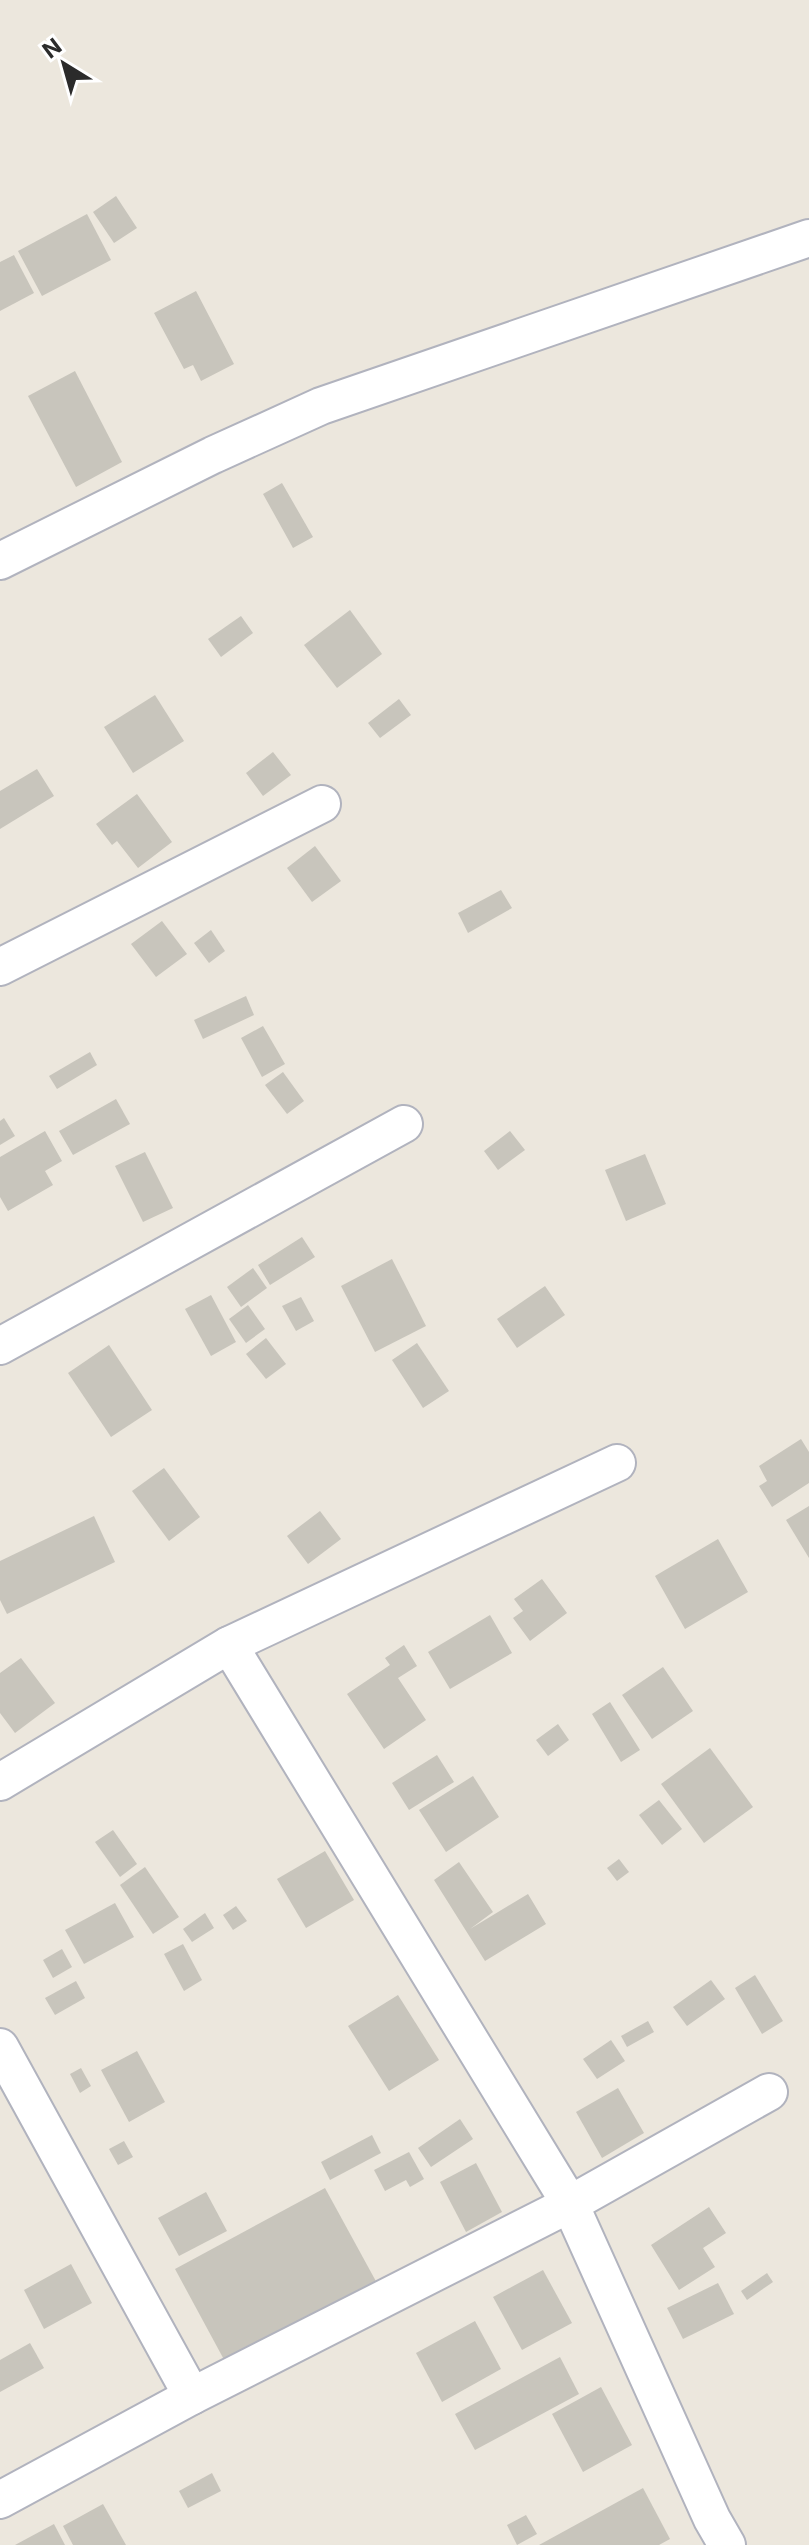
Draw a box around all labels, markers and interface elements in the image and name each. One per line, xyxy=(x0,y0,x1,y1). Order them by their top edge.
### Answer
north arrow xyxy=(24,24,104,104)
text: N xyxy=(37,33,66,63)

